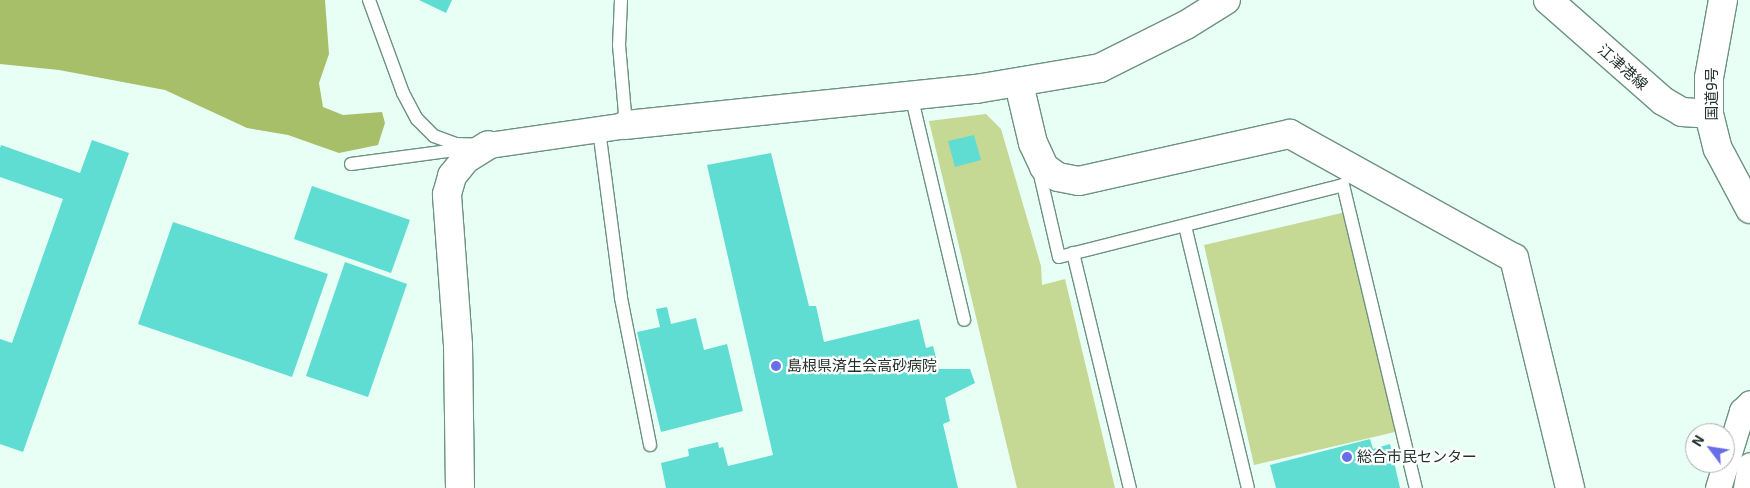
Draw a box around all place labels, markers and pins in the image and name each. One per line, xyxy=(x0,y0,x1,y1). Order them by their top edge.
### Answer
place label: 島根県済生会高砂病院 xyxy=(787,357,937,375)
marker: 島根県済生会高砂病院 xyxy=(769,359,783,373)
place label: 総合市民センター xyxy=(1357,448,1477,466)
marker: 総合市民センター xyxy=(1341,451,1353,463)

